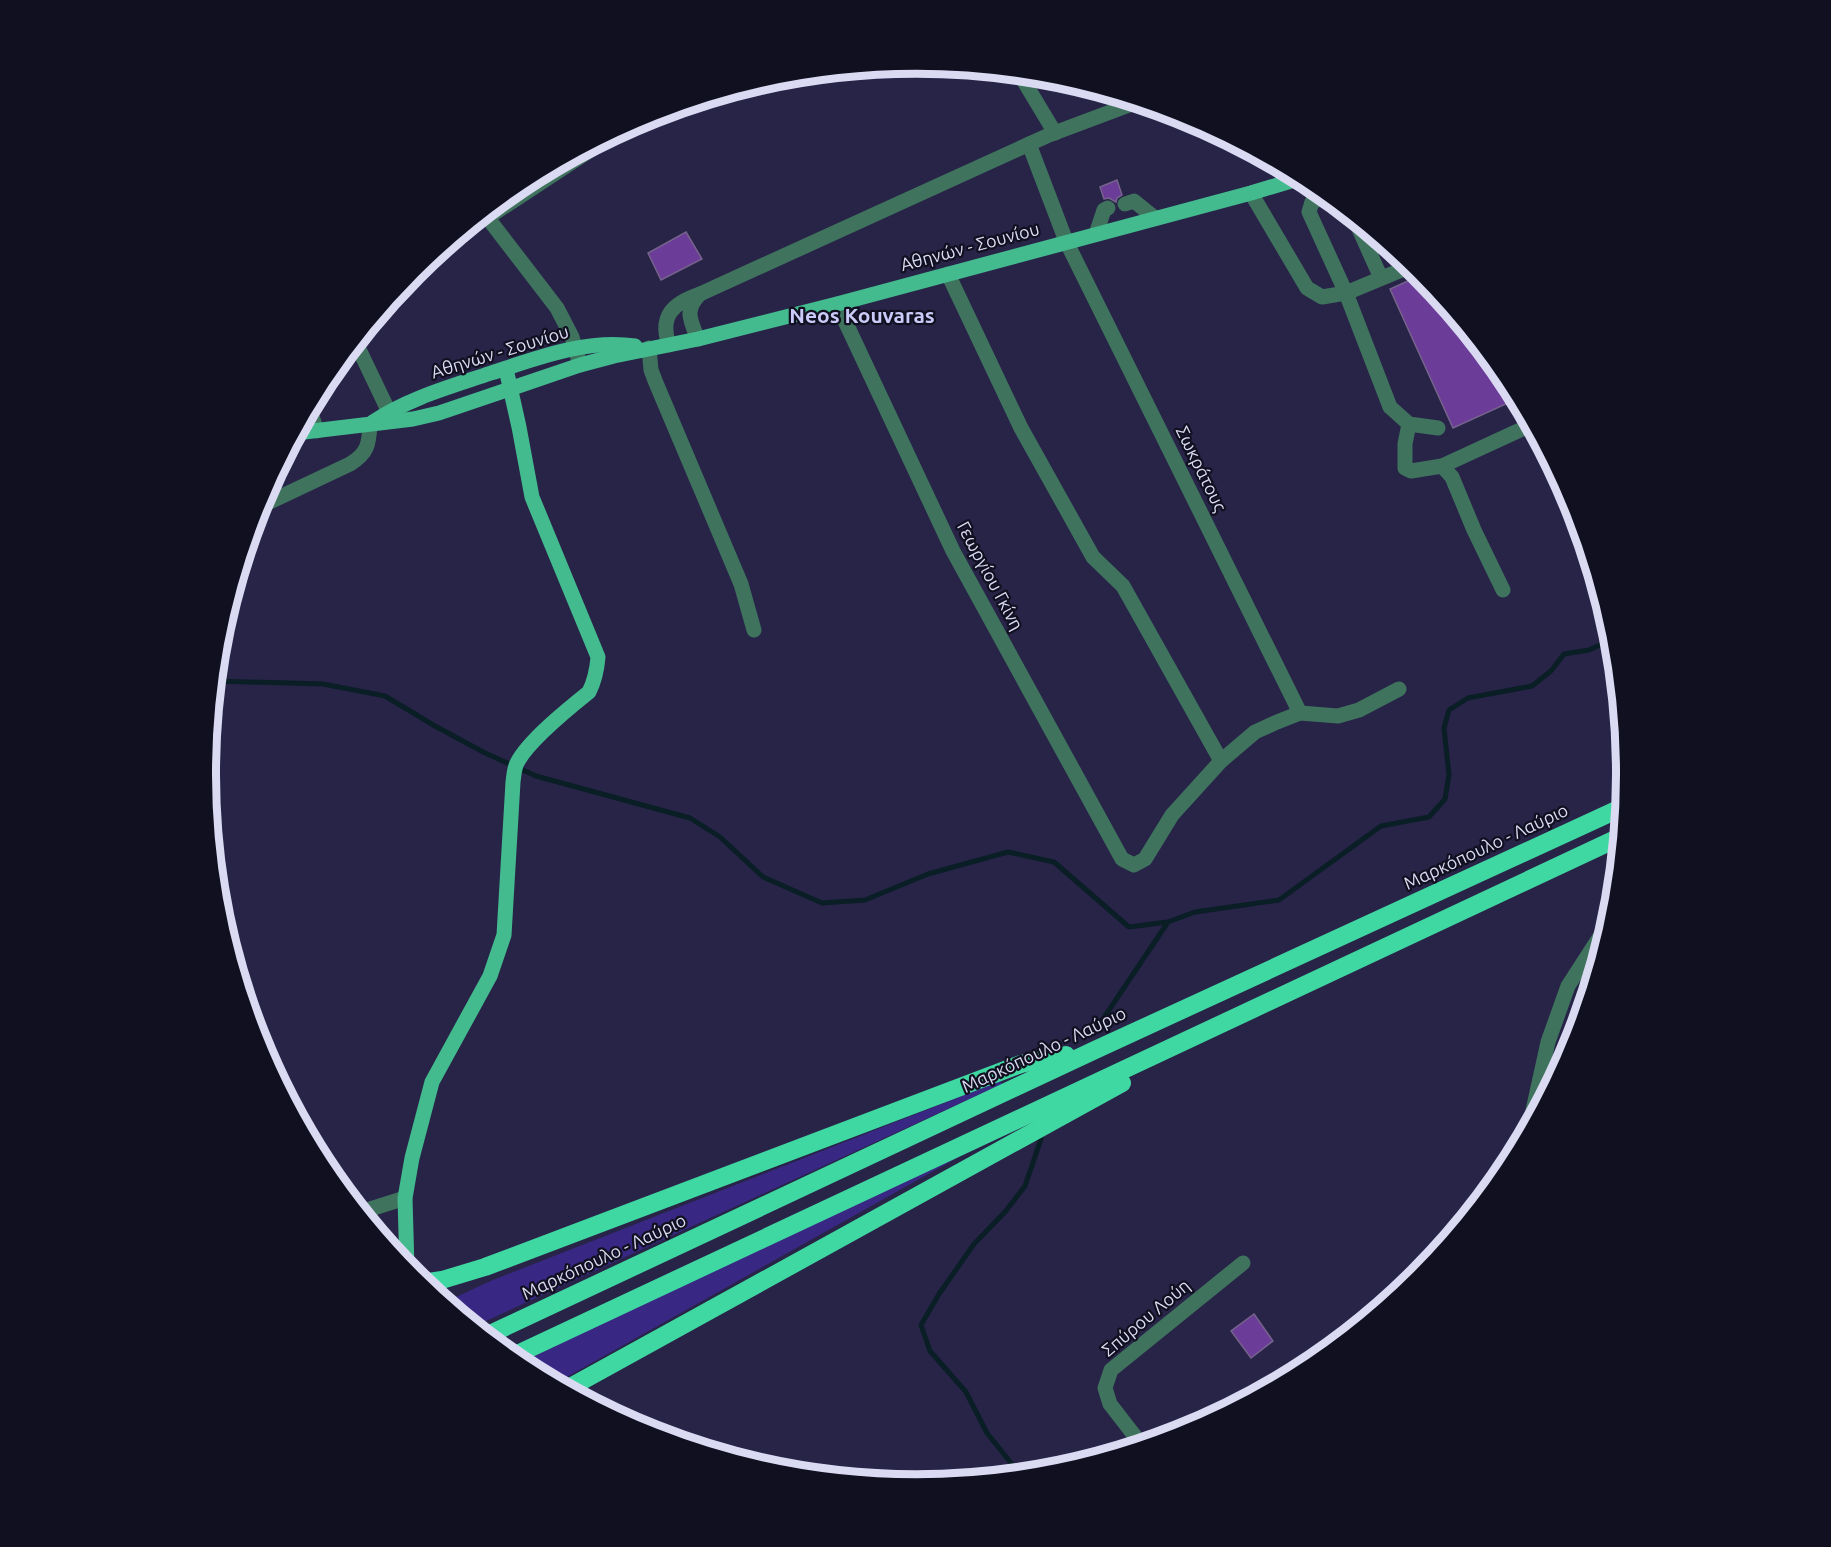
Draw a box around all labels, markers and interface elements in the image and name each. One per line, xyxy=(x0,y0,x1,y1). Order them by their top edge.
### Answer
street label: Αθηνών - Σουνίου xyxy=(898,218,1041,274)
district label: Neos Kouvaras xyxy=(789,303,935,327)
street label: Αθηνών - Σουνίου xyxy=(428,321,571,382)
street label: Σωκράτους xyxy=(1172,423,1231,515)
street label: Γεωργίου Γκίνη xyxy=(954,518,1028,633)
street label: Μαρκόπουλο - Λαύριο xyxy=(1400,799,1571,893)
street label: Μαρκόπουλο - Λαύριο xyxy=(958,1002,1129,1096)
street label: Μαρκόπουλο - Λαύριο xyxy=(518,1209,689,1303)
street label: Σπύρου Λούη xyxy=(1097,1275,1193,1360)

